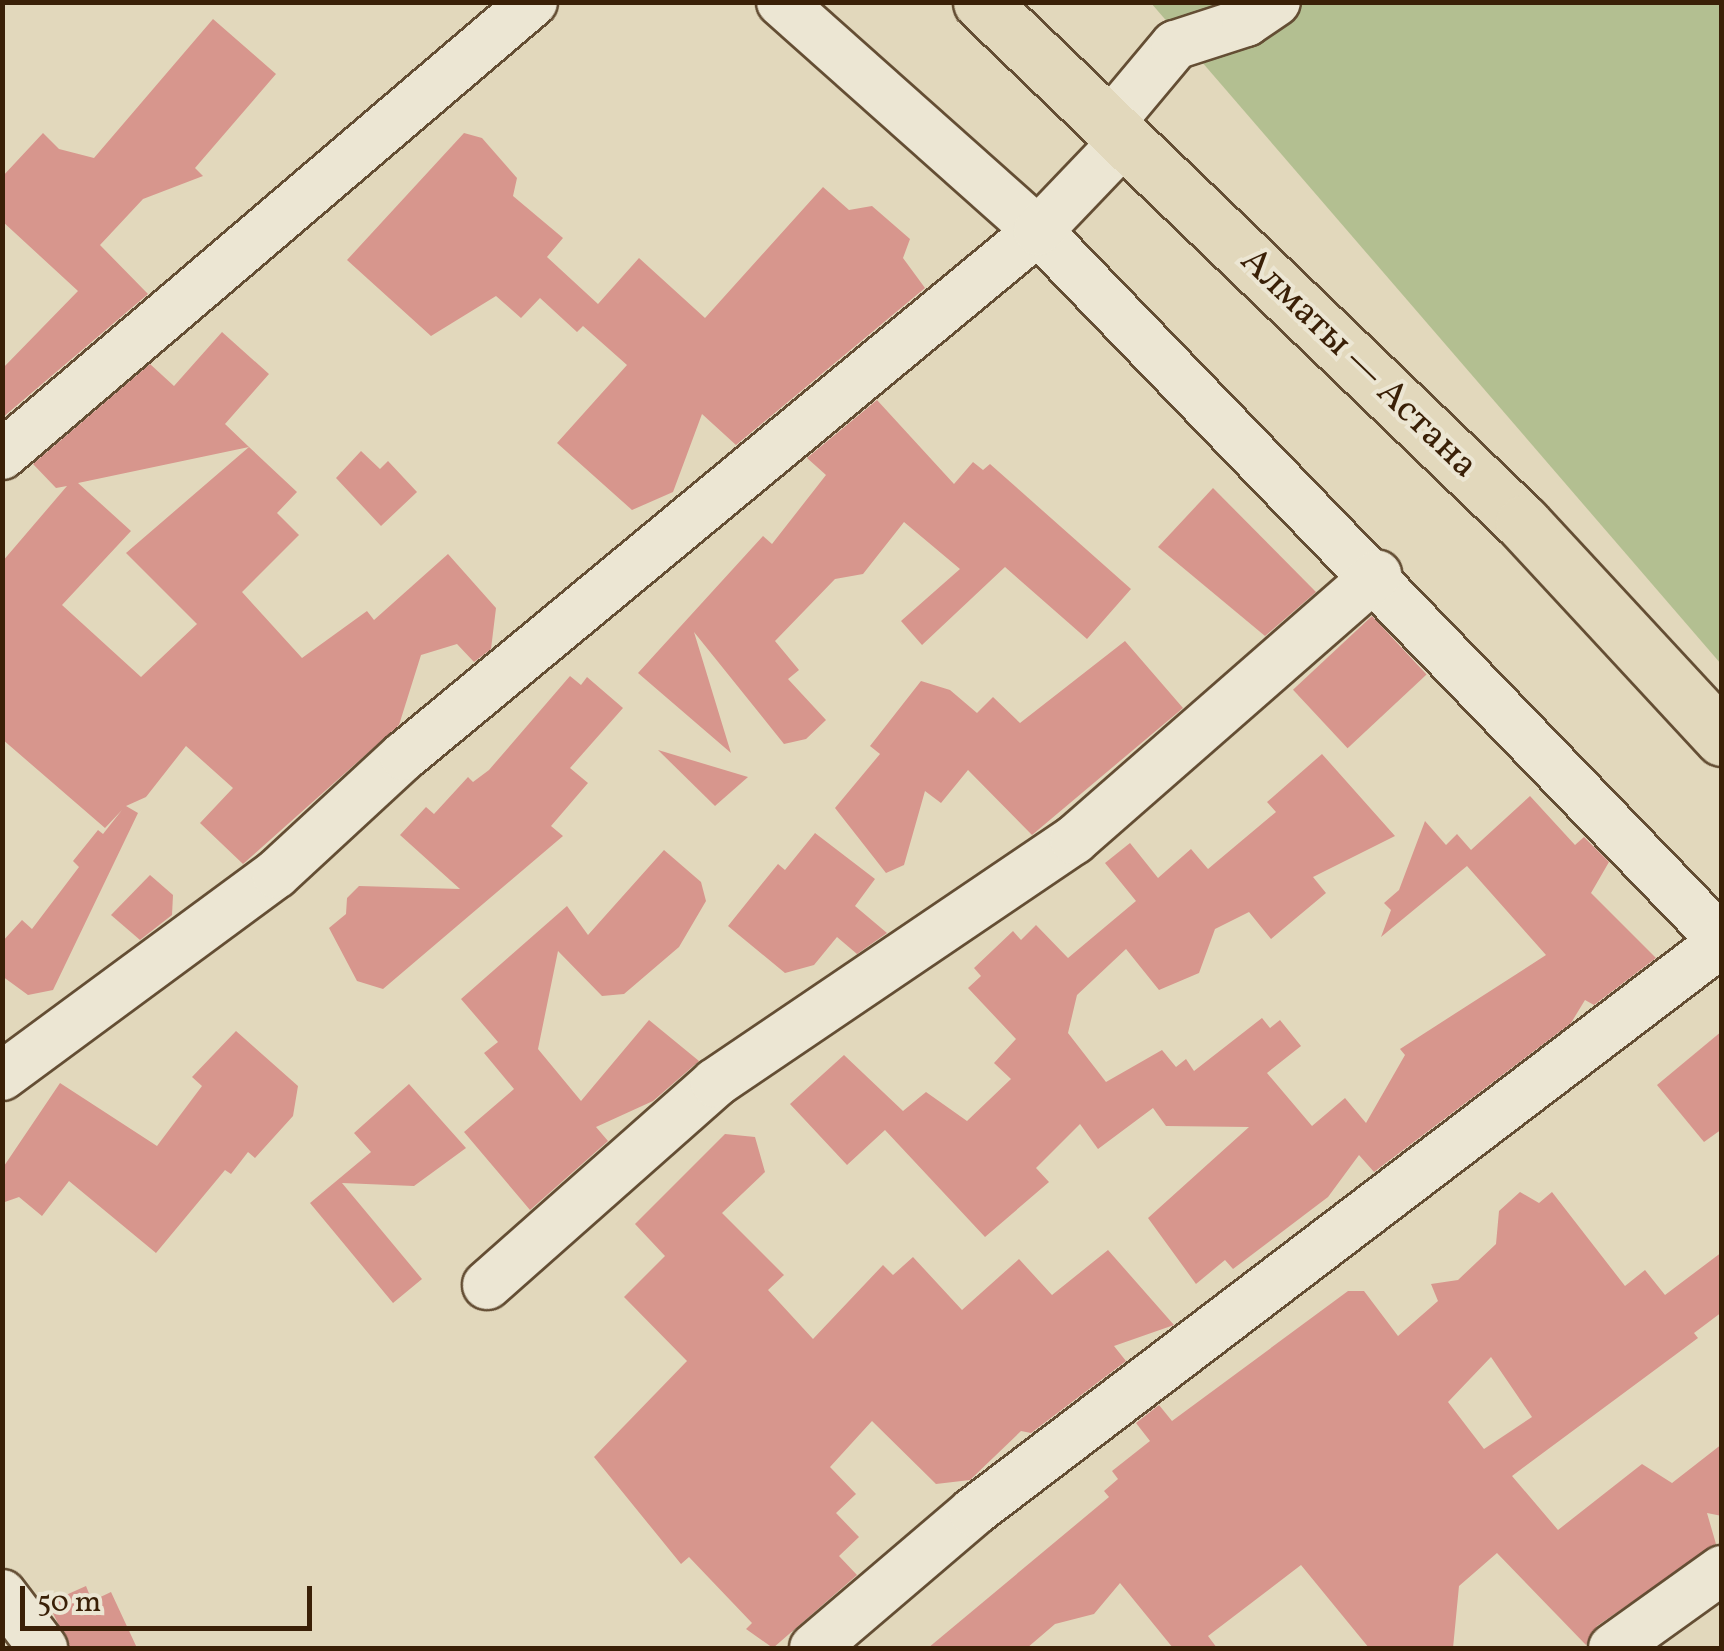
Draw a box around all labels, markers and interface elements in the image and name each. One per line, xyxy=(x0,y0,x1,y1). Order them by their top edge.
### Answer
street label: Алматы — Астана xyxy=(1229,239,1487,489)
scale bar xyxy=(25,1566,318,1628)
text: 50 m xyxy=(37,1582,101,1624)

